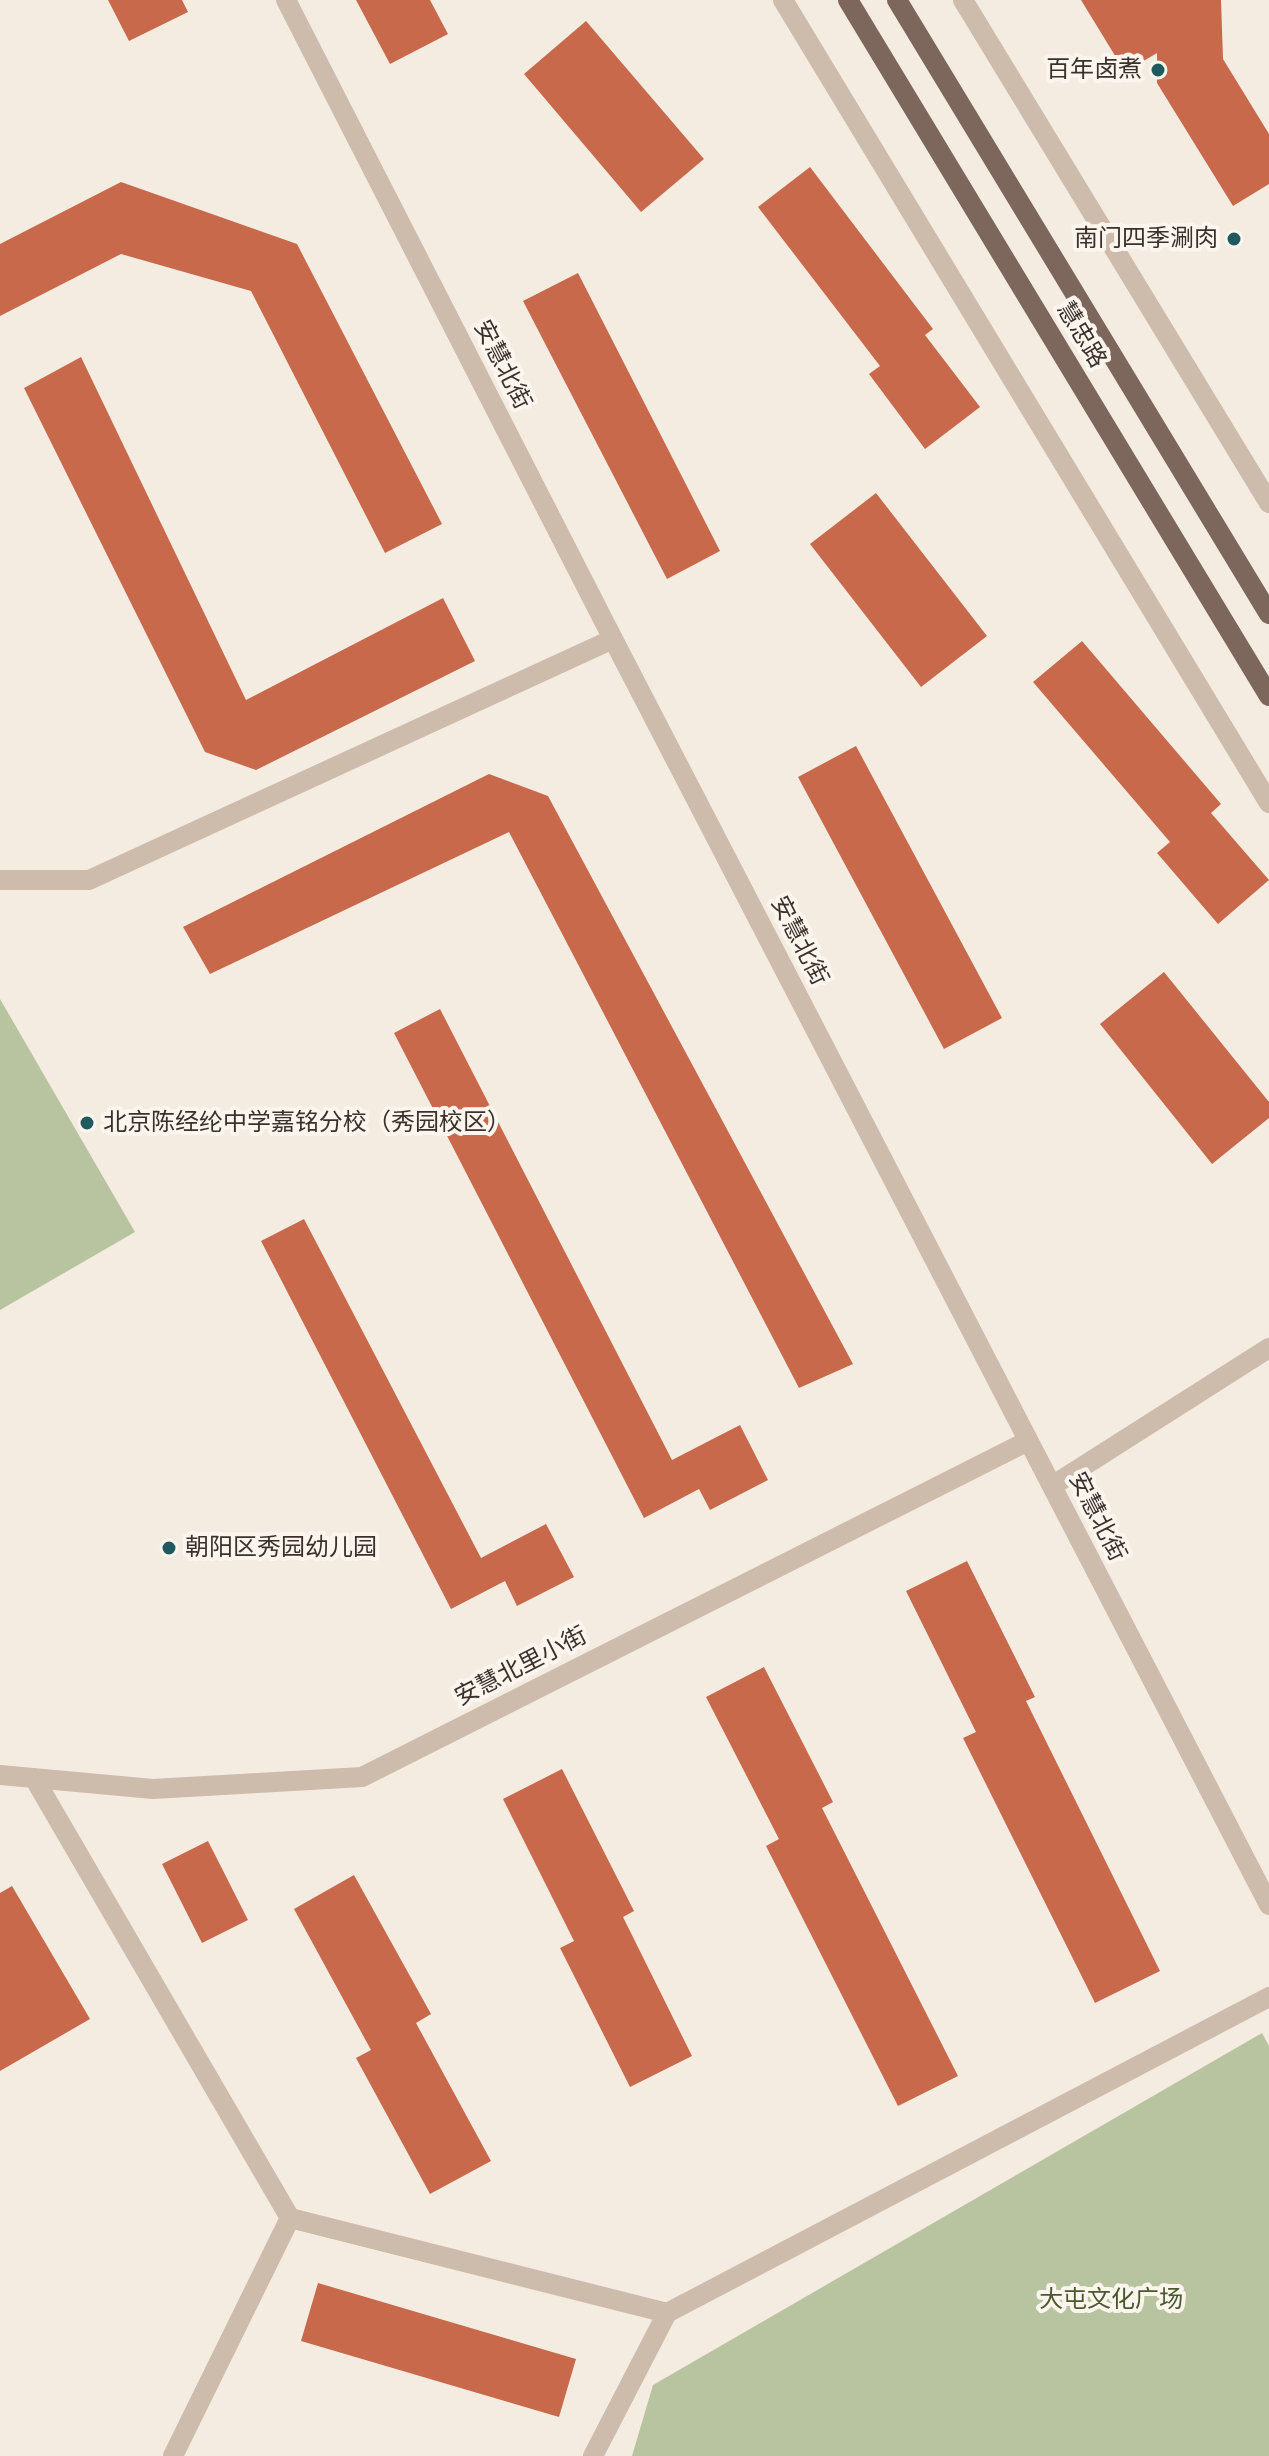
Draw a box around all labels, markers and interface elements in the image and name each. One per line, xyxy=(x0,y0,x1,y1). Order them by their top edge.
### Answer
place label: 百年卤煮 xyxy=(1046,56,1142,84)
marker: 百年卤煮 xyxy=(1149,61,1167,79)
place label: 南门四季涮肉 xyxy=(1074,225,1218,253)
marker: 南门四季涮肉 xyxy=(1225,230,1243,248)
street label: 慧忠路 xyxy=(1050,297,1112,373)
street label: 安慧北街 xyxy=(467,316,537,414)
street label: 安慧北街 xyxy=(764,892,834,990)
place label: 北京陈经纶中学嘉铭分校（秀园校区） xyxy=(103,1109,511,1137)
marker: 北京陈经纶中学嘉铭分校（秀园校区） xyxy=(78,1114,96,1132)
street label: 安慧北街 xyxy=(1062,1468,1132,1566)
place label: 朝阳区秀园幼儿园 xyxy=(185,1534,377,1562)
marker: 朝阳区秀园幼儿园 xyxy=(160,1539,178,1557)
street label: 安慧北里小街 xyxy=(450,1621,592,1713)
park label: 大屯文化广场 xyxy=(1039,2286,1183,2314)

